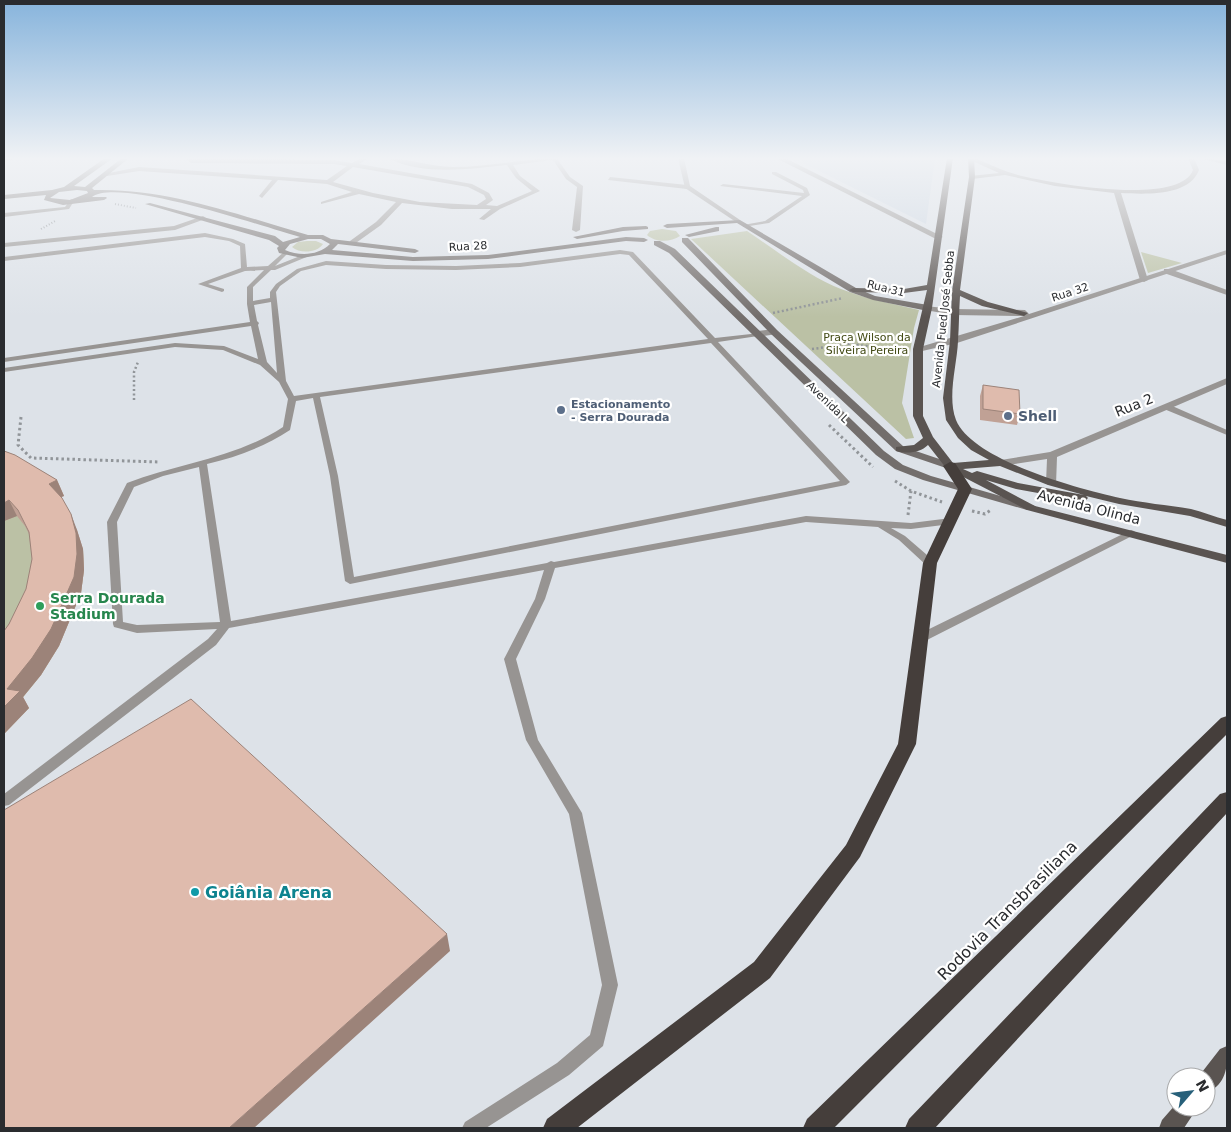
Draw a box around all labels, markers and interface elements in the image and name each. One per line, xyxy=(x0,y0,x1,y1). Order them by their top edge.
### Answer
street label: Rua 28 xyxy=(449,239,488,254)
street label: Avenida Fued José Sebba xyxy=(930,250,957,388)
street label: Rua 31 xyxy=(866,278,906,299)
street label: Rua 32 xyxy=(1050,280,1090,305)
park label: Praça Wilson da Silveira Pereira xyxy=(823,331,911,357)
street label: Avenida L xyxy=(804,379,852,426)
street label: Rua 2 xyxy=(1112,390,1156,420)
place label: Estacionamento - Serra Dourada xyxy=(571,398,671,424)
marker: Estacionamento - Serra Dourada xyxy=(555,404,567,416)
place label: Shell xyxy=(1018,408,1057,424)
marker: Shell xyxy=(1002,410,1014,422)
street label: Avenida Olinda xyxy=(1036,486,1142,528)
place label: Serra Dourada Stadium xyxy=(50,590,165,622)
marker: Serra Dourada Stadium xyxy=(34,600,46,612)
street label: Rodovia Transbrasiliana xyxy=(934,837,1081,984)
place label: Goiânia Arena xyxy=(205,883,332,902)
marker: Goiânia Arena xyxy=(189,886,201,898)
north arrow xyxy=(1166,1067,1216,1117)
text: N xyxy=(1193,1077,1212,1095)

